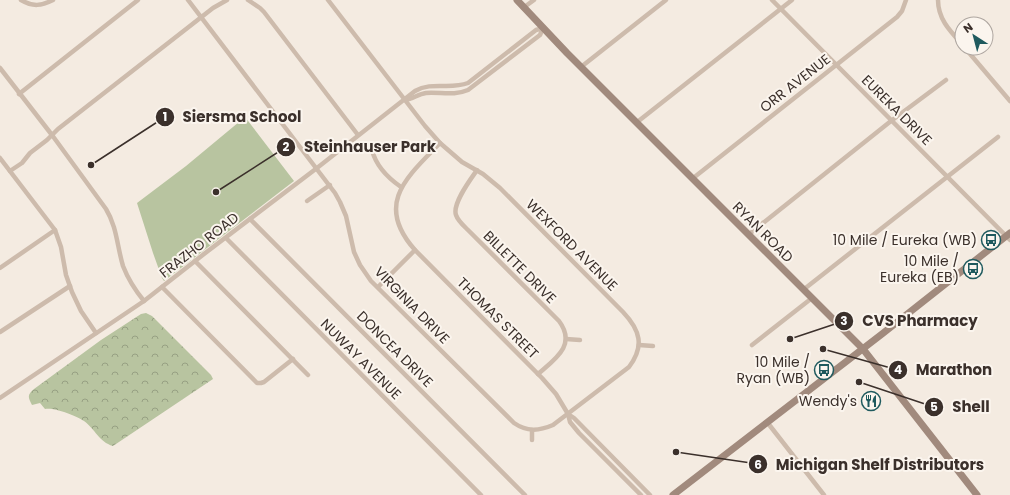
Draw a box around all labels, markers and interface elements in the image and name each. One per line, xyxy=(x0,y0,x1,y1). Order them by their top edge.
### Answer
north arrow xyxy=(954,16,994,56)
text: N xyxy=(960,19,976,37)
street label: ORR AVENUE xyxy=(756,49,834,117)
street label: EUREKA DRIVE xyxy=(857,70,937,150)
callout: Siersma School xyxy=(155,104,310,131)
text: Siersma School xyxy=(183,106,301,127)
text: 1 xyxy=(163,108,167,125)
callout: Steinhauser Park xyxy=(276,133,443,160)
text: Steinhauser Park xyxy=(304,136,437,157)
text: 2 xyxy=(283,138,290,155)
street label: WEXFORD AVENUE xyxy=(522,195,622,295)
street label: RYAN ROAD xyxy=(728,197,798,267)
street label: FRAZHO ROAD xyxy=(155,208,243,282)
street label: BILLETTE DRIVE xyxy=(479,226,561,308)
bus stop icon: 10 Mile / Eureka (WB) xyxy=(980,229,1002,251)
place label: 10 Mile / Eureka (WB) xyxy=(833,230,977,250)
place label: 10 Mile / Eureka (EB) xyxy=(880,251,959,287)
bus stop icon: 10 Mile / Eureka (EB) xyxy=(962,258,984,280)
street label: VIRGINIA DRIVE xyxy=(370,262,454,348)
street label: THOMAS STREET xyxy=(453,273,544,364)
street label: DONCEA DRIVE xyxy=(352,306,438,392)
callout: CVS Pharmacy xyxy=(834,307,986,334)
text: CVS Pharmacy xyxy=(862,310,978,331)
text: 3 xyxy=(840,312,848,329)
street label: NUWAY AVENUE xyxy=(316,314,406,404)
place label: 10 Mile / Ryan (WB) xyxy=(736,352,810,388)
callout: Marathon xyxy=(888,356,1000,383)
bus stop icon: 10 Mile / Ryan (WB) xyxy=(813,359,835,381)
text: Marathon xyxy=(916,359,992,380)
text: 4 xyxy=(894,361,902,378)
restaurant icon: Wendy's xyxy=(860,390,882,412)
place label: Wendy's xyxy=(799,391,857,411)
callout: Shell xyxy=(924,393,998,420)
text: Shell xyxy=(952,396,990,417)
text: 5 xyxy=(930,398,938,415)
callout: Michigan Shelf Distributors xyxy=(748,451,992,478)
text: Michigan Shelf Distributors xyxy=(776,454,984,475)
text: 6 xyxy=(754,456,762,473)

